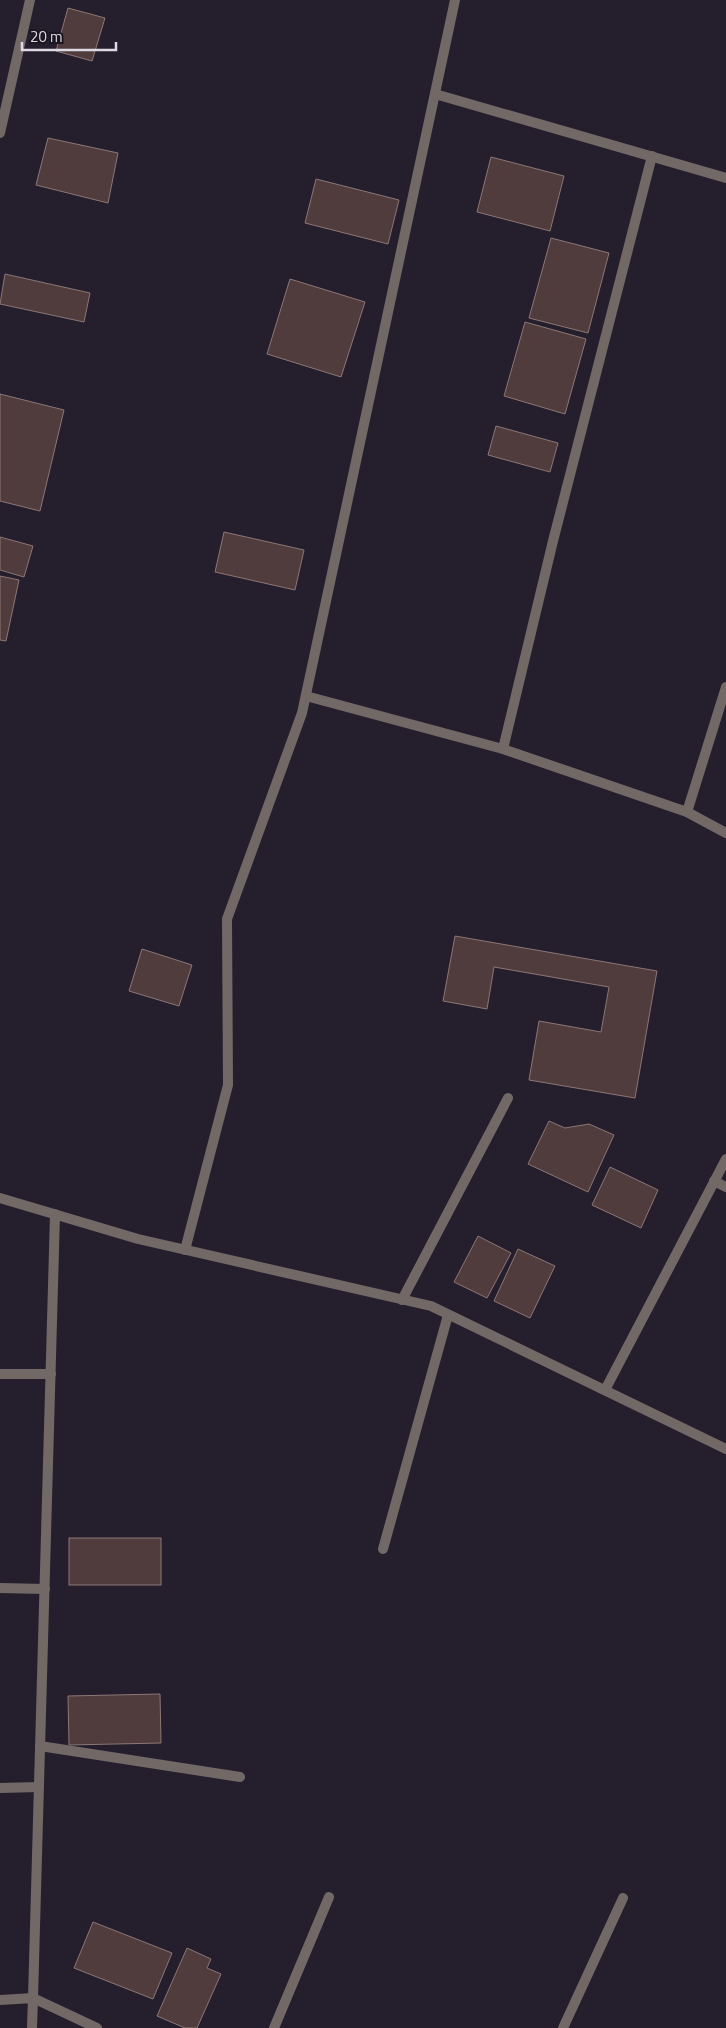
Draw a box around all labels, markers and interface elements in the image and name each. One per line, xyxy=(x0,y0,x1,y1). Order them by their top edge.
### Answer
scale bar xyxy=(22,20,116,52)
text: 20 m xyxy=(30,25,63,48)

